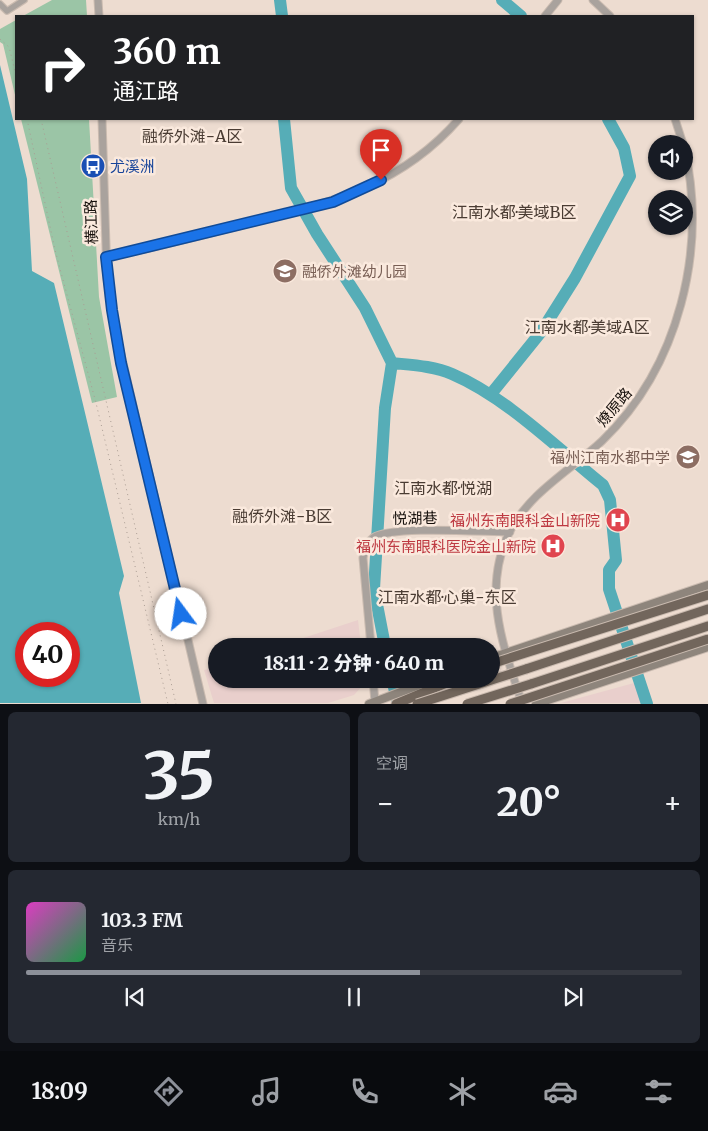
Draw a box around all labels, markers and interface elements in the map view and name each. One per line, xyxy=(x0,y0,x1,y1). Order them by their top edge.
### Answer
text: 360 m xyxy=(113,30,221,74)
icon: right xyxy=(30,35,95,100)
text: 通江路 xyxy=(113,77,179,105)
district label: 融侨外滩-A区 xyxy=(142,126,242,146)
pin xyxy=(360,129,402,180)
map controls xyxy=(648,135,693,235)
button: sound xyxy=(648,135,693,180)
icon: arrive xyxy=(367,136,395,164)
bus stop icon: 尤溪洲 xyxy=(80,153,106,179)
place label: 尤溪洲 xyxy=(110,157,155,176)
button: layers xyxy=(648,190,693,235)
street label: 横江路 xyxy=(81,199,101,245)
district label: 江南水都·美域B区 xyxy=(452,202,576,222)
school or university icon: 融侨外滩幼儿园 xyxy=(272,258,298,284)
place label: 融侨外滩幼儿园 xyxy=(302,262,407,281)
district label: 江南水都·美域A区 xyxy=(524,317,650,337)
street label: 燎原路 xyxy=(592,384,636,430)
school or university icon: 福州江南水都中学 xyxy=(675,444,701,470)
place label: 福州江南水都中学 xyxy=(550,448,670,467)
district label: 江南水都·悦湖 xyxy=(394,478,492,498)
district label: 融侨外滩-B区 xyxy=(232,506,332,526)
hospital icon: 福州东南眼科金山新院 xyxy=(605,507,631,533)
street label: 悦湖巷 xyxy=(392,508,438,528)
place label: 福州东南眼科金山新院 xyxy=(450,511,600,530)
hospital icon: 福州东南眼科医院金山新院 xyxy=(540,533,566,559)
place label: 福州东南眼科医院金山新院 xyxy=(356,537,536,556)
position arrow xyxy=(154,587,206,639)
district label: 江南水都·心巢-东区 xyxy=(377,587,517,607)
speed limit sign: 40 xyxy=(15,622,80,687)
text: 18:11 · 2 分钟 · 640 m xyxy=(264,651,444,675)
text: 35 xyxy=(143,735,215,817)
text: 空调 xyxy=(376,753,408,773)
text: 20° xyxy=(497,779,561,826)
text: − xyxy=(376,785,395,821)
text: + xyxy=(663,785,682,821)
text: km/h xyxy=(158,809,200,829)
text: 103.3 FM xyxy=(101,908,183,932)
text: 音乐 xyxy=(101,935,133,955)
icon: previous xyxy=(121,983,149,1011)
icon: pause xyxy=(340,983,368,1011)
icon: next xyxy=(559,983,587,1011)
icon: directions xyxy=(151,1074,186,1109)
icon: music xyxy=(249,1074,284,1109)
icon: phone xyxy=(347,1074,382,1109)
icon: climate xyxy=(445,1074,480,1109)
icon: car xyxy=(543,1074,578,1109)
icon: filters xyxy=(641,1074,676,1109)
text: 18:09 xyxy=(32,1077,88,1105)

